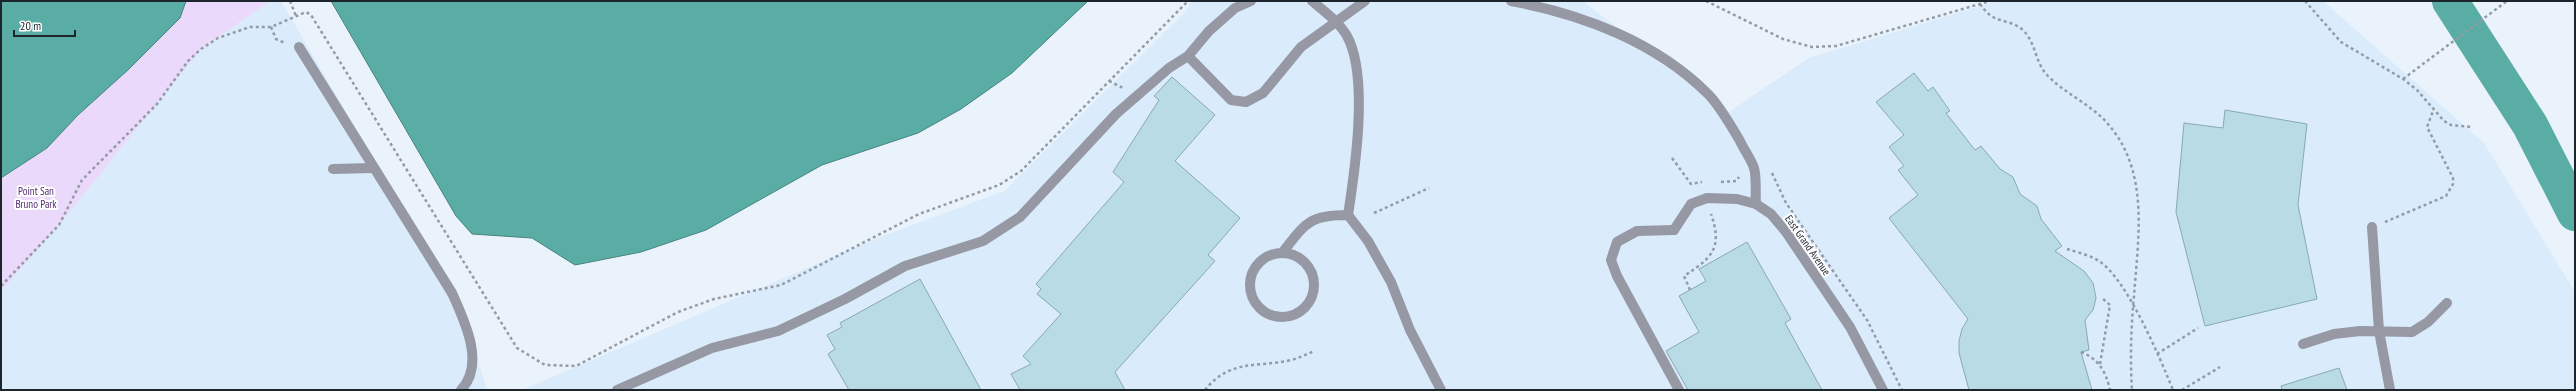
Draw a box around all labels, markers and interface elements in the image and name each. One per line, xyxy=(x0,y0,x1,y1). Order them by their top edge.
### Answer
scale bar xyxy=(14,12,75,38)
text: 20 m xyxy=(20,18,41,33)
park label: Point San Bruno Park xyxy=(15,184,57,211)
street label: East Grand Avenue xyxy=(1782,212,1834,278)

